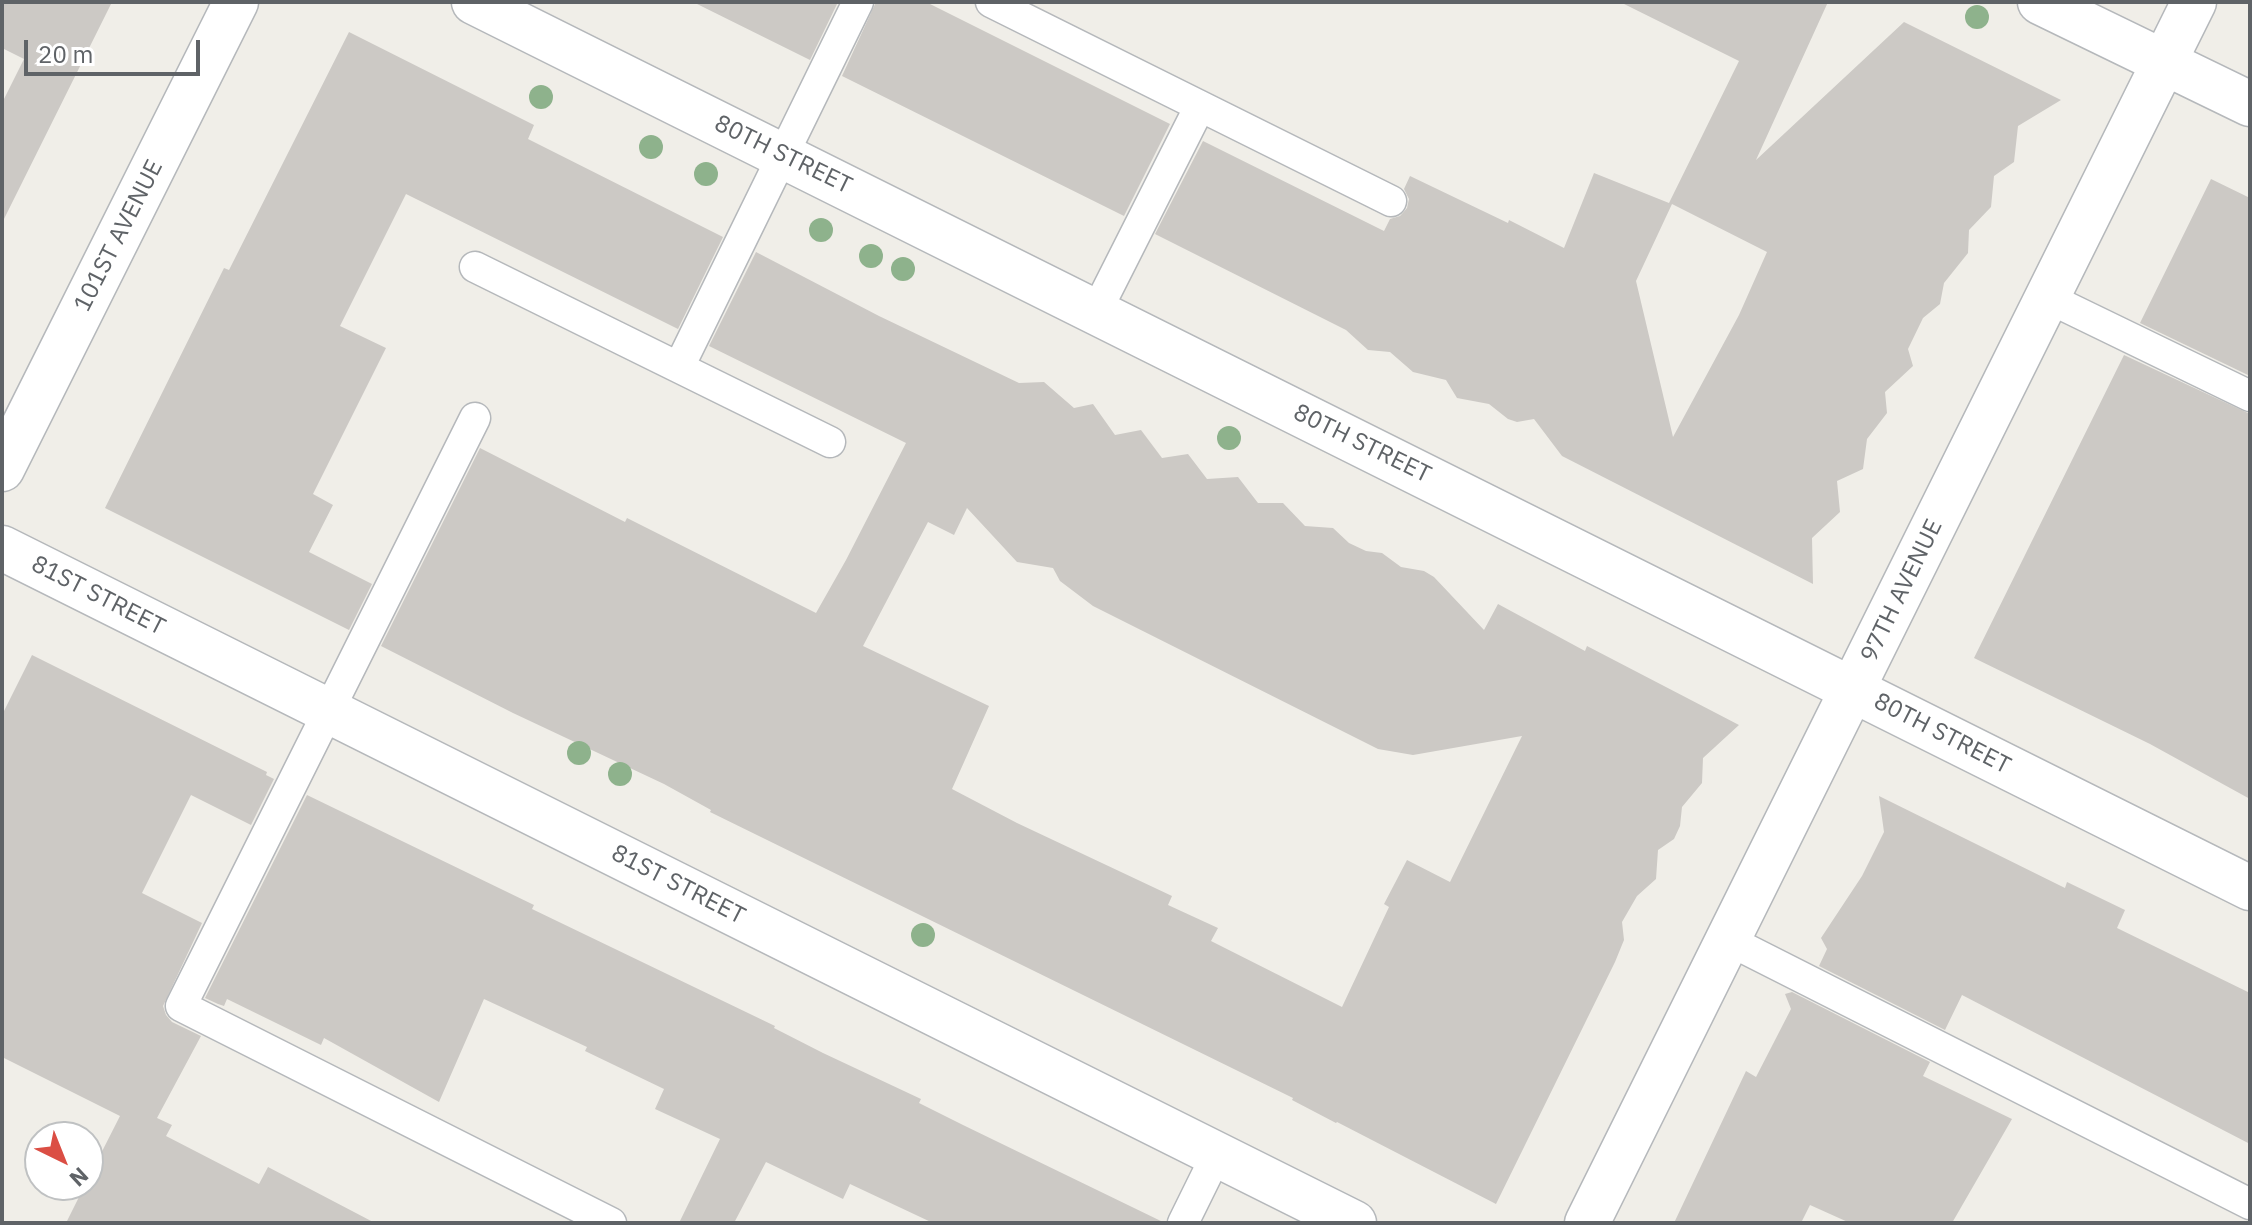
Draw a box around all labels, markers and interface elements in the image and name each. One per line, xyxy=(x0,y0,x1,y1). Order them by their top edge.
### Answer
scale bar xyxy=(28,24,204,74)
text: 20 m xyxy=(38,38,93,70)
street label: 80TH STREET xyxy=(709,109,857,201)
street label: 101ST AVENUE xyxy=(68,155,170,317)
street label: 80TH STREET xyxy=(1288,398,1436,490)
street label: 97TH AVENUE xyxy=(1855,515,1949,667)
street label: 81ST STREET xyxy=(26,550,170,642)
street label: 80TH STREET xyxy=(1869,687,2015,781)
street label: 81ST STREET xyxy=(606,839,750,931)
north arrow xyxy=(24,1121,104,1201)
text: N xyxy=(64,1161,95,1193)

